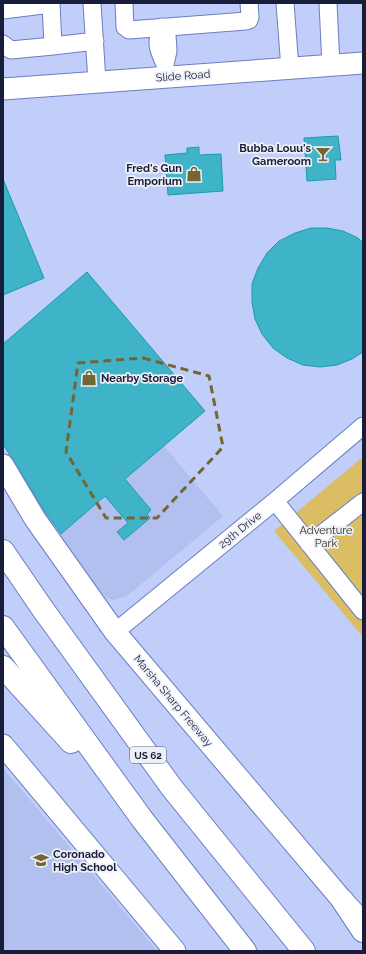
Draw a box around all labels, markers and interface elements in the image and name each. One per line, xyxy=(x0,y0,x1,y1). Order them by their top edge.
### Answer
street label: Slide Road xyxy=(155,68,211,84)
place label: Bubba Louu's Gameroom xyxy=(239,142,312,168)
bar icon: Bubba Louu's Gameroom xyxy=(314,145,332,163)
place label: Fred's Gun Emporium xyxy=(126,162,182,188)
shop icon: Fred's Gun Emporium xyxy=(185,165,203,183)
shop icon: Nearby Storage xyxy=(80,369,98,387)
place label: Nearby Storage xyxy=(101,372,184,385)
street label: 29th Drive xyxy=(216,508,264,551)
park label: Adventure Park xyxy=(300,524,353,550)
street label: Marsha Sharp Freeway xyxy=(131,653,215,749)
road number: US 62 xyxy=(130,747,166,763)
place label: Coronado High School xyxy=(53,848,117,874)
school or university icon: Coronado High School xyxy=(32,851,50,869)

